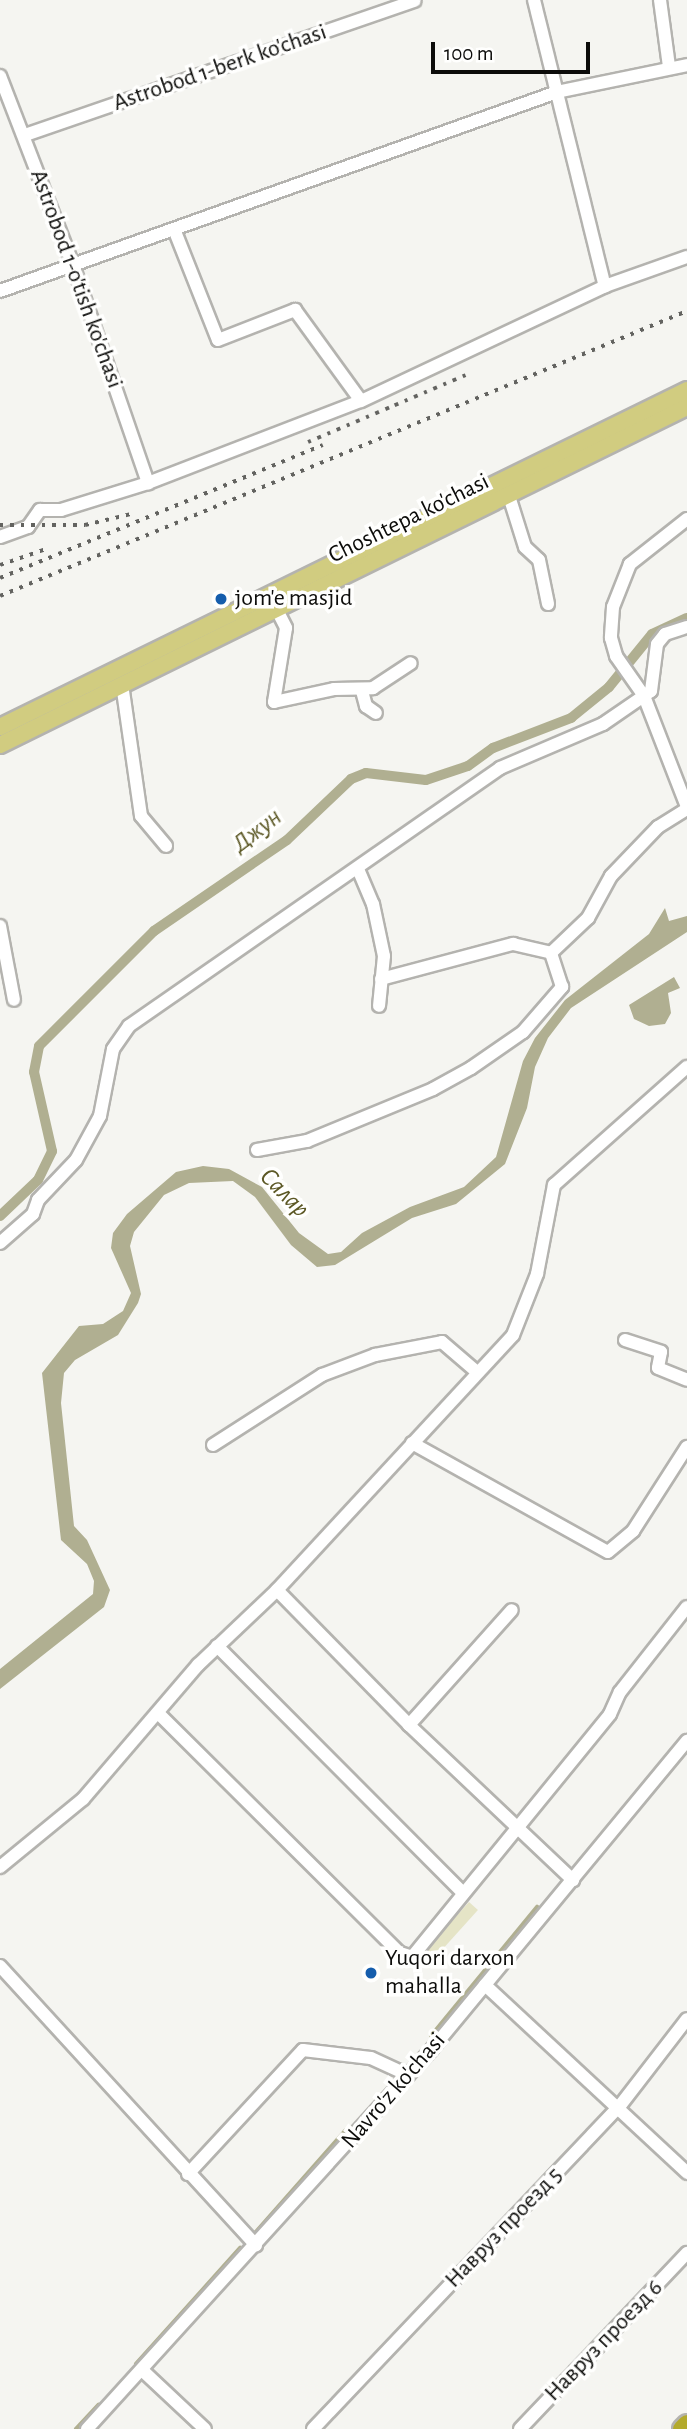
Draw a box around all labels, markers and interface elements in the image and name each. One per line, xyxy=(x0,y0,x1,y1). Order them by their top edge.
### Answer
street label: Astrobod 1-berk ko'chasi xyxy=(110,18,330,118)
scale bar xyxy=(435,28,594,72)
text: 100 m xyxy=(444,43,494,64)
street label: Astrobod 1-o'tish ko'chasi xyxy=(23,166,129,392)
street label: Choshtepa ko'chasi xyxy=(324,468,494,570)
place label: jom'e masjid xyxy=(235,585,352,613)
marker: jom'e masjid xyxy=(213,591,229,607)
water label: Джун xyxy=(226,802,288,860)
water label: Салар xyxy=(252,1161,316,1225)
place label: Yuqori darxon mahalla xyxy=(385,1945,515,2001)
marker: Yuqori darxon mahalla xyxy=(363,1965,379,1981)
street label: Navro'z ko'chasi xyxy=(336,2027,452,2155)
street label: Навруз проезд 5 xyxy=(439,2162,569,2294)
street label: Навруз проезд 6 xyxy=(539,2274,669,2408)

